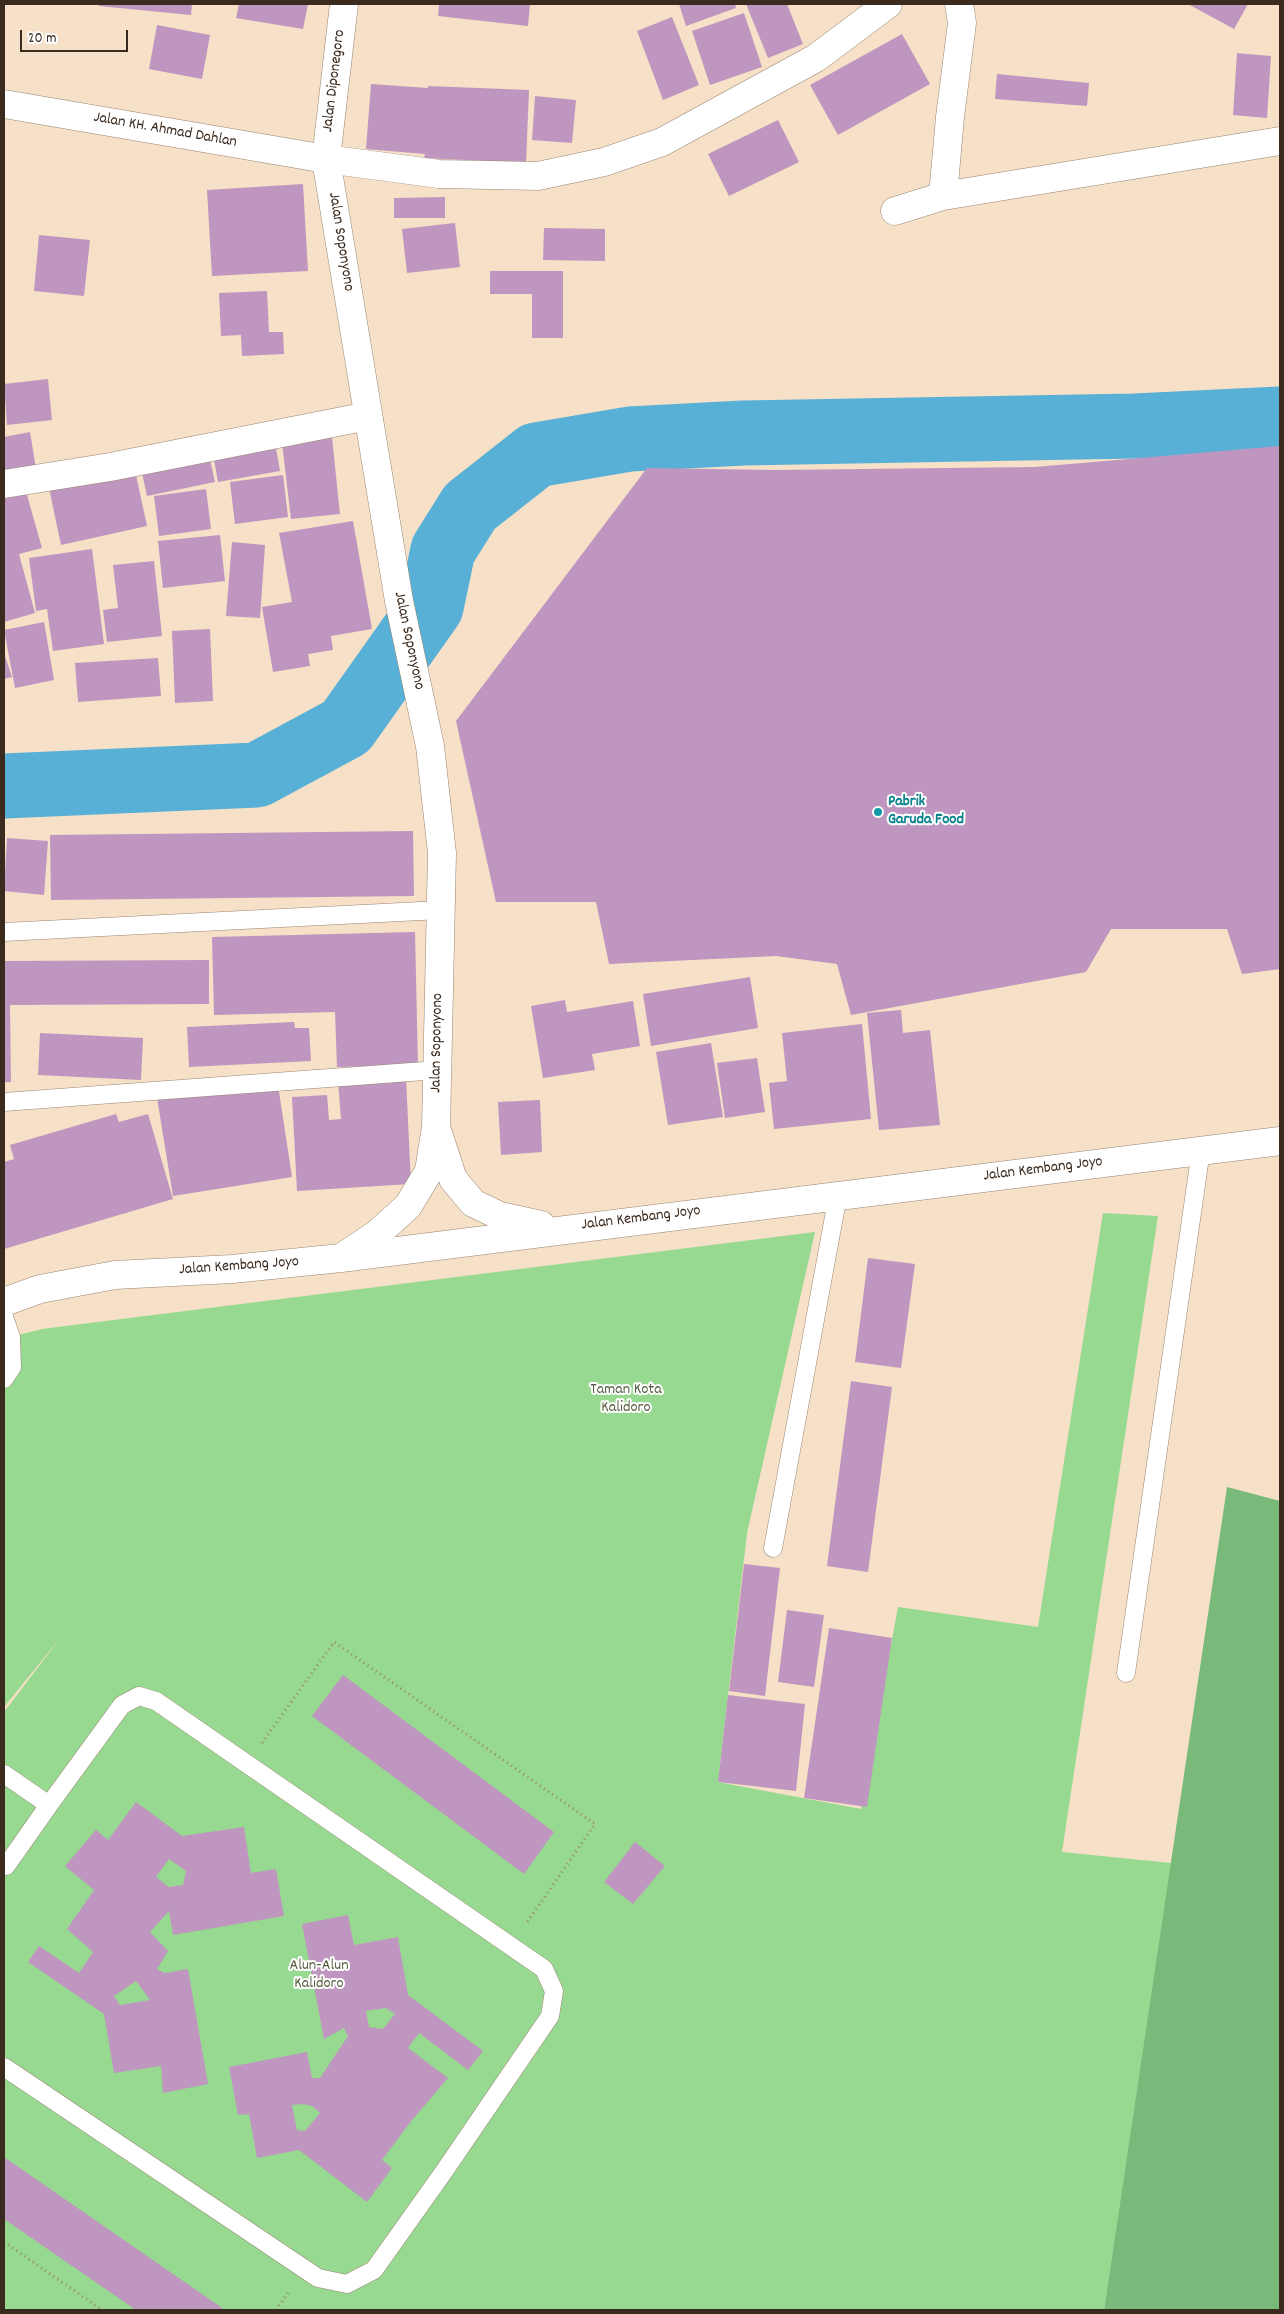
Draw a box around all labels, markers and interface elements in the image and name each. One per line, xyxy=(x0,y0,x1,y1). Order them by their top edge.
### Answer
scale bar xyxy=(22,20,130,52)
text: 20 m xyxy=(28,28,56,50)
street label: Jalan Diponegoro xyxy=(319,29,351,133)
street label: Jalan KH. Ahmad Dahlan xyxy=(92,109,238,153)
street label: Jalan Soponyono xyxy=(323,191,357,293)
street label: Jalan Soponyono xyxy=(388,590,428,692)
place label: Pabrik Garuda Food xyxy=(888,793,964,831)
marker: Pabrik Garuda Food xyxy=(872,806,884,818)
street label: Jalan Soponyono xyxy=(428,993,448,1093)
street label: Jalan Kembang Joyo xyxy=(982,1153,1104,1187)
street label: Jalan Kembang Joyo xyxy=(580,1202,702,1236)
street label: Jalan Kembang Joyo xyxy=(178,1253,300,1281)
park label: Taman Kota Kalidoro xyxy=(590,1381,662,1419)
park label: Alun-Alun Kalidoro xyxy=(289,1957,349,1995)

